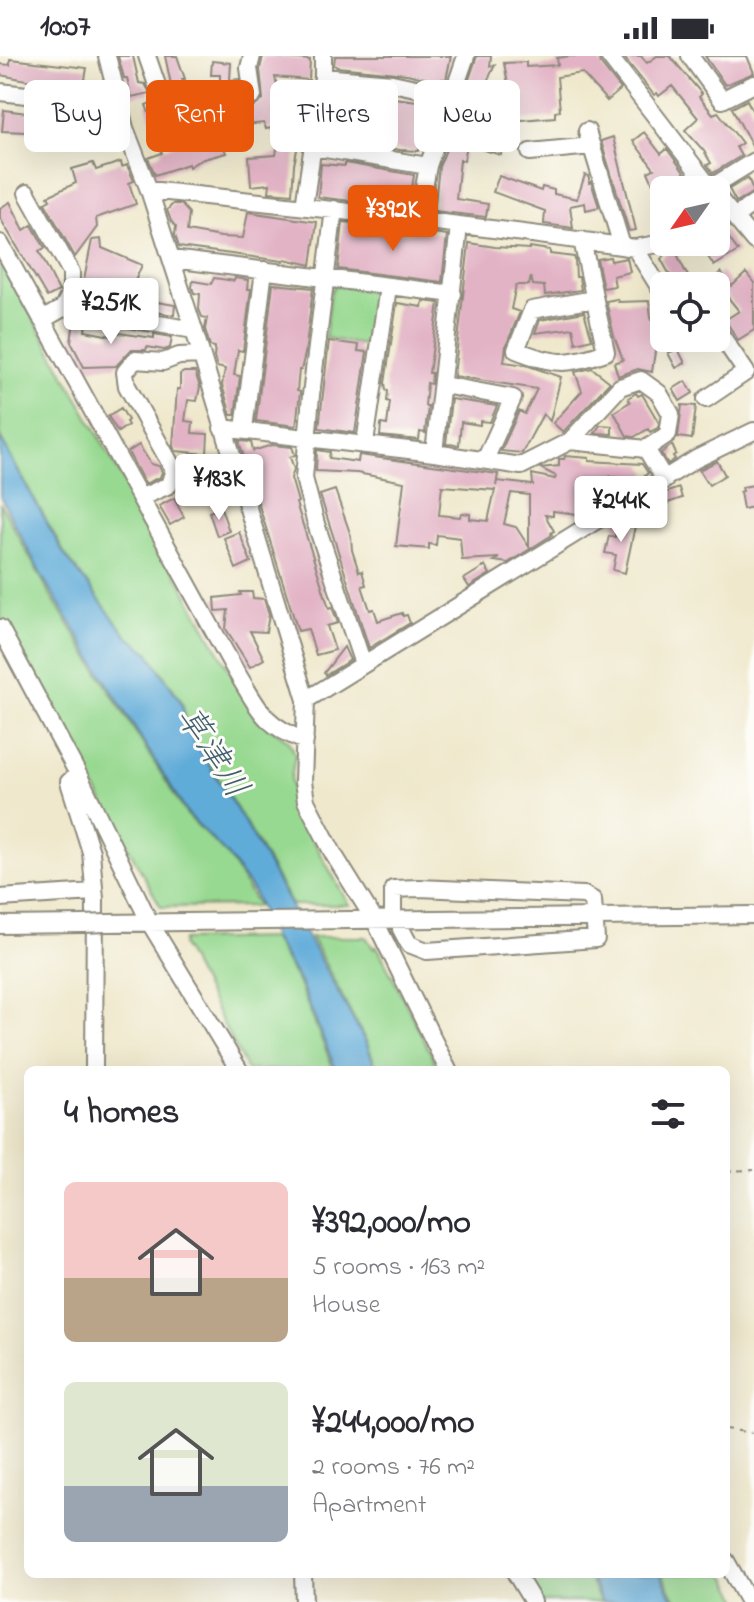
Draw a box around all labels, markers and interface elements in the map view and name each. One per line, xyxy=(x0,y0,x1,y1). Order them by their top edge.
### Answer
text: 10:07 xyxy=(40,6,90,50)
chip: Buy xyxy=(24,80,130,152)
chip: Rent xyxy=(146,80,254,152)
chip: Filters xyxy=(270,80,398,152)
chip: New xyxy=(414,80,520,152)
north arrow xyxy=(650,176,730,256)
map controls xyxy=(650,176,730,352)
pin: ¥392K xyxy=(337,185,449,253)
text: ¥392K xyxy=(366,192,420,230)
button: locate xyxy=(650,272,730,352)
pin: ¥251K xyxy=(55,278,167,346)
text: ¥251K xyxy=(82,285,140,323)
pin: ¥183K xyxy=(163,454,275,522)
text: ¥183K xyxy=(193,461,245,499)
pin: ¥244K xyxy=(565,476,677,544)
text: ¥244K xyxy=(592,483,650,521)
water label: 草津川 xyxy=(162,697,259,810)
text: 4 homes xyxy=(64,1089,179,1139)
icon: filters xyxy=(646,1092,690,1136)
text: ¥392,000/mo xyxy=(312,1199,471,1249)
icon: home xyxy=(128,1214,224,1310)
text: 5 rooms · 163 m² xyxy=(312,1249,485,1287)
text: House xyxy=(312,1287,380,1325)
text: ¥244,000/mo xyxy=(312,1399,475,1449)
icon: home xyxy=(128,1414,224,1510)
text: 2 rooms · 76 m² xyxy=(312,1449,475,1487)
text: Apartment xyxy=(312,1487,426,1525)

